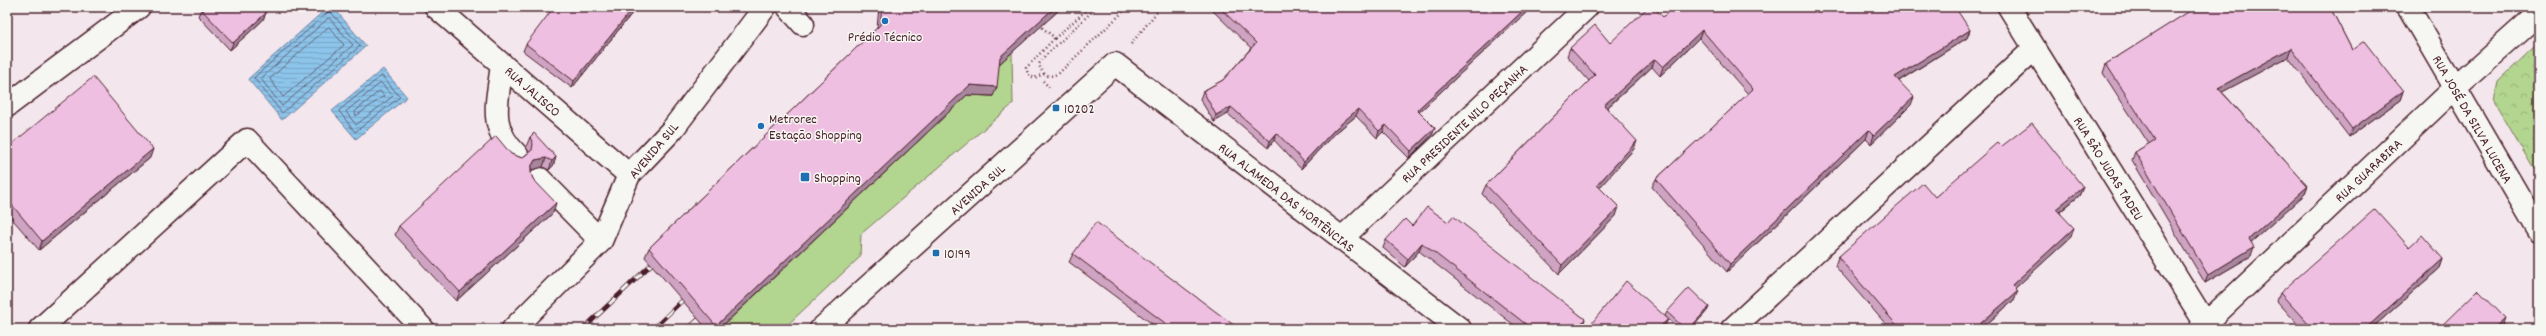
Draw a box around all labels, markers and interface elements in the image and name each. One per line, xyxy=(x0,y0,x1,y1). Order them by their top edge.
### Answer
marker: Prédio Técnico xyxy=(880,16,890,26)
place label: Prédio Técnico xyxy=(848,28,922,48)
street label: RUA JOSÉ DA SILVA LUCENA xyxy=(2426,52,2516,188)
street label: RUA PRESIDENTE NILO PEÇANHA xyxy=(1398,60,1533,189)
street label: RUA JALISCO xyxy=(499,63,564,122)
place label: 10202 xyxy=(1064,100,1095,120)
marker: 10202 xyxy=(1051,103,1061,113)
place label: Metrorec Estação Shopping xyxy=(769,110,862,146)
street label: RUA SÃO JUDAS TADEU xyxy=(2067,113,2147,225)
street label: AVENIDA SUL xyxy=(625,118,684,184)
marker: Metrorec Estação Shopping xyxy=(756,121,766,131)
street label: RUA GUARABIRA xyxy=(2331,135,2408,208)
street label: RUA ALAMEDA DAS HORTÊNCIAS xyxy=(1213,139,1358,258)
street label: AVENIDA SUL xyxy=(946,160,1011,221)
place label: Shopping xyxy=(814,169,861,189)
marker: Shopping xyxy=(799,171,811,183)
place label: 10199 xyxy=(944,245,971,265)
marker: 10199 xyxy=(931,248,941,258)

